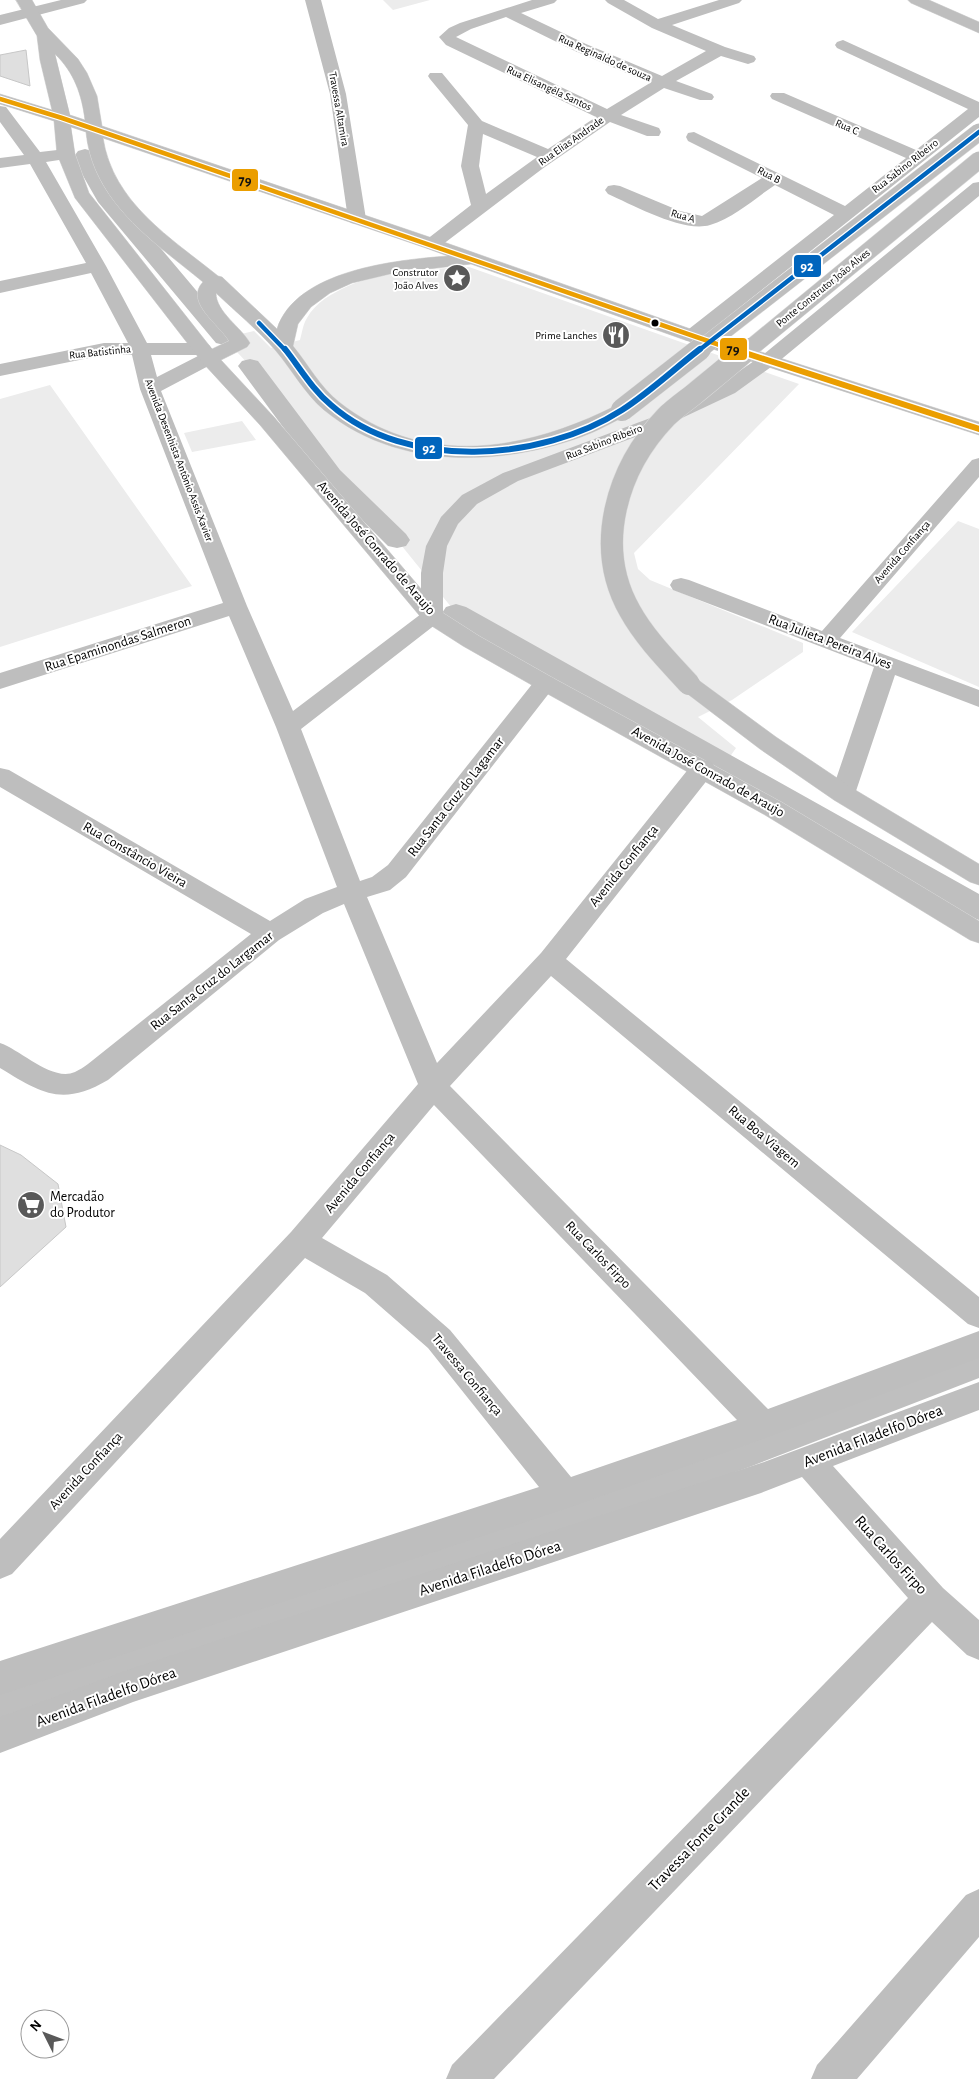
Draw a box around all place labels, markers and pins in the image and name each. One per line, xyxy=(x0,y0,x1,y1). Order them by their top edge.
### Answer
place icon: Construtor João Alves xyxy=(442,263,472,293)
place label: Construtor João Alves xyxy=(393,267,438,291)
unlabelled marker xyxy=(650,318,660,328)
restaurant icon: Prime Lanches xyxy=(601,320,631,350)
place label: Prime Lanches xyxy=(535,330,597,341)
supermarket icon: Mercadão do Produtor xyxy=(16,1190,46,1220)
place label: Mercadão do Produtor xyxy=(50,1190,115,1220)

